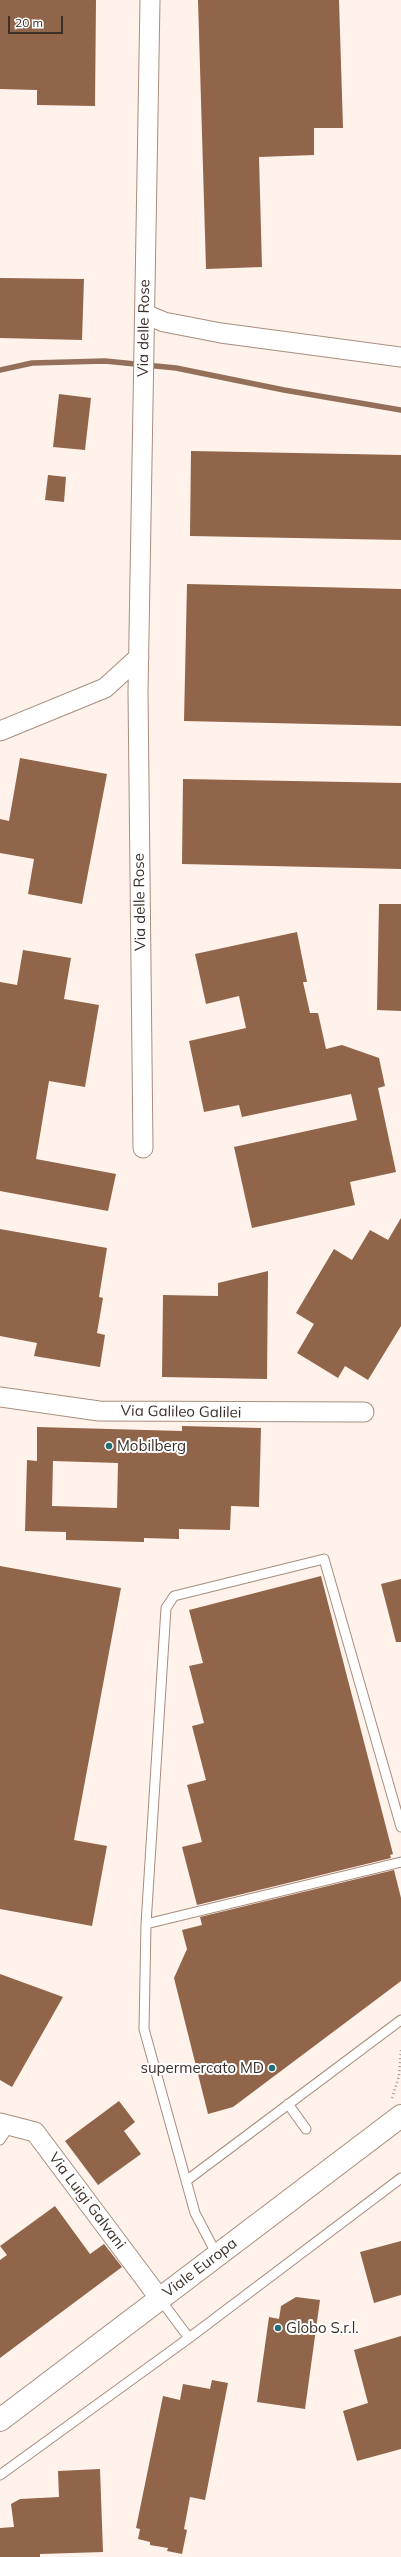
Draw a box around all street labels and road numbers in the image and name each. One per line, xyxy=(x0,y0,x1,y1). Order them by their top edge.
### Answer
street label: Via delle Rose xyxy=(134,279,154,377)
street label: Via delle Rose xyxy=(130,853,150,951)
street label: Via Galileo Galilei xyxy=(121,1402,241,1422)
street label: Via Luigi Galvani xyxy=(45,2149,129,2253)
street label: Viale Europa xyxy=(159,2234,241,2302)

